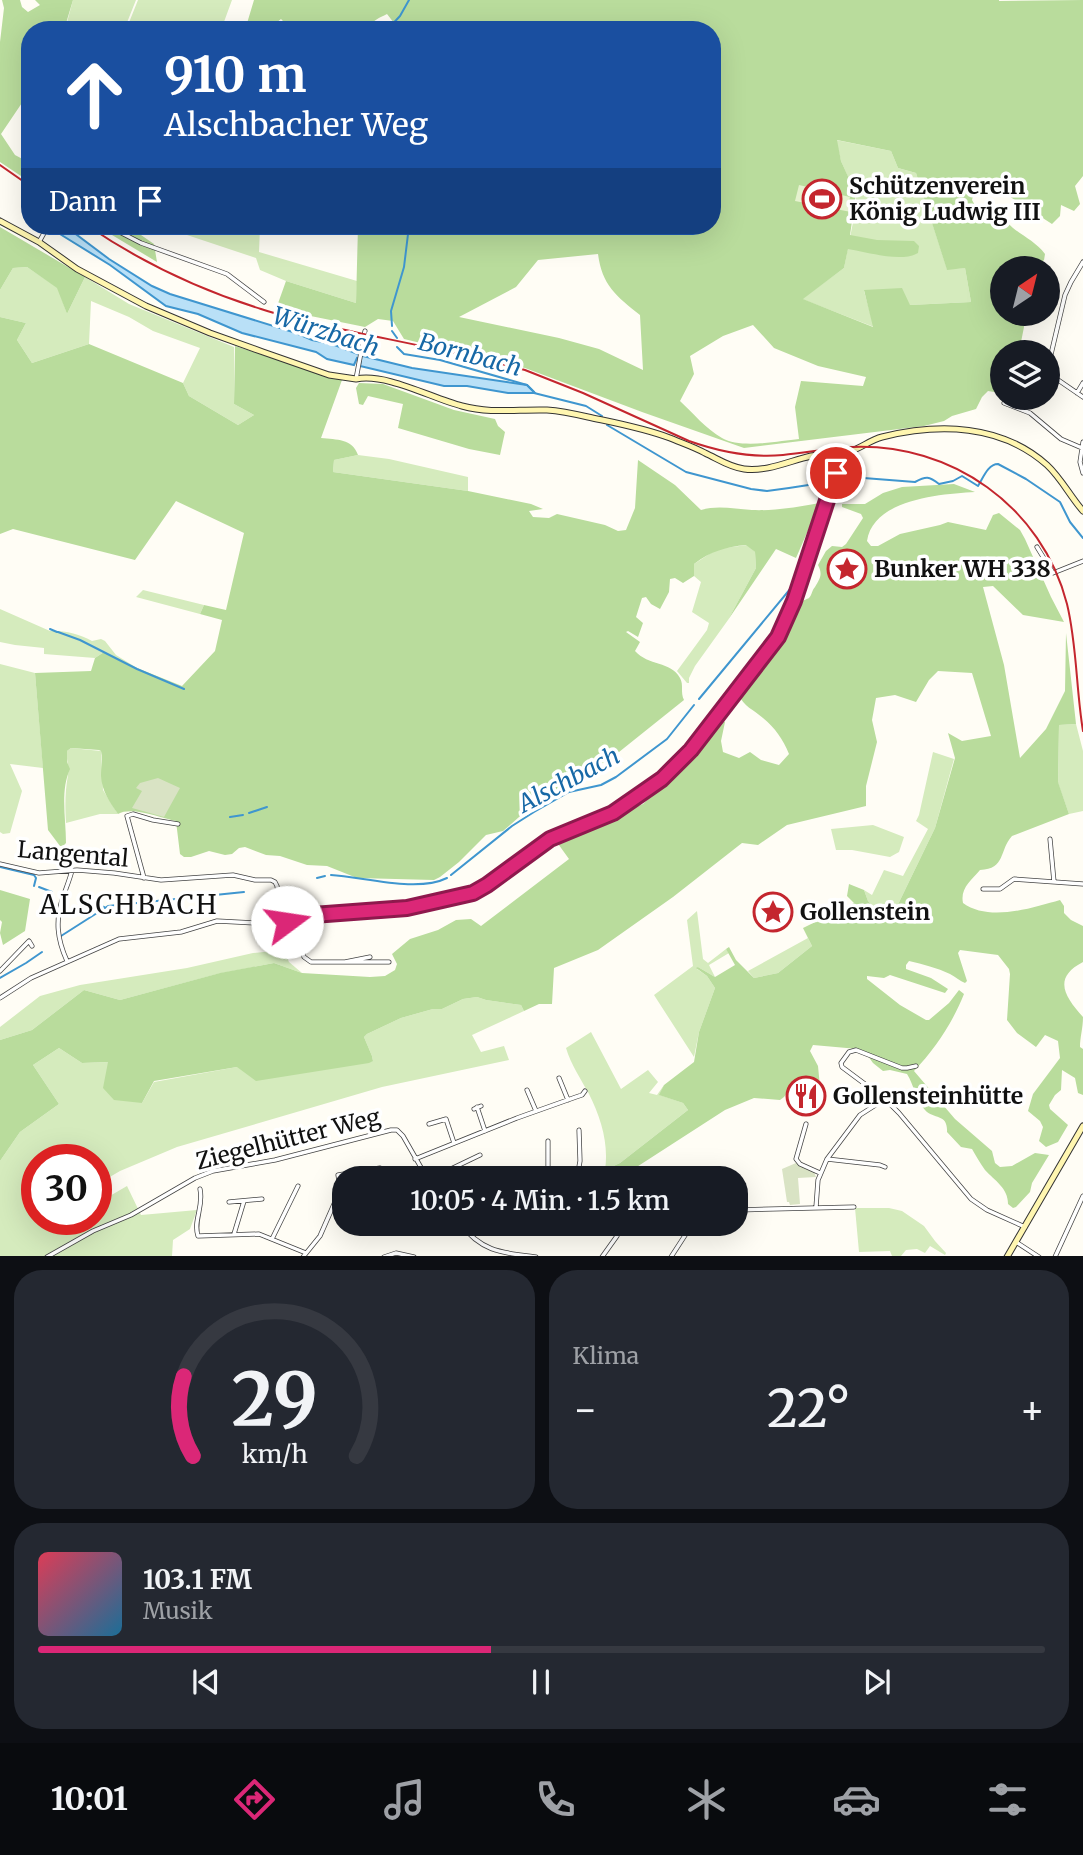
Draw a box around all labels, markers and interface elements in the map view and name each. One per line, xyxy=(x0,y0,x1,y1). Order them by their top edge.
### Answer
text: 910 m xyxy=(164,44,307,105)
icon: ahead xyxy=(49,49,140,140)
text: Alschbacher Weg xyxy=(164,105,428,145)
place label: Schützenverein König Ludwig III xyxy=(849,171,1041,226)
sports icon: Schützenverein König Ludwig III xyxy=(801,178,843,220)
icon: arrive xyxy=(131,182,169,220)
text: Dann xyxy=(49,185,117,218)
north arrow xyxy=(990,256,1060,326)
map controls xyxy=(990,256,1060,410)
water label: Würzbach xyxy=(269,300,383,363)
water label: Bornbach xyxy=(415,326,525,383)
button: layers xyxy=(990,340,1060,410)
pin xyxy=(806,443,866,503)
icon: arrive xyxy=(817,454,855,492)
place icon: Bunker WH 338 xyxy=(826,548,868,590)
place label: Bunker WH 338 xyxy=(874,554,1051,583)
water label: Alschbach xyxy=(511,740,625,820)
street label: Langental xyxy=(16,834,130,873)
position arrow xyxy=(250,885,324,959)
district label: ALSCHBACH xyxy=(38,888,219,921)
place icon: Gollenstein xyxy=(752,891,794,933)
place label: Gollenstein xyxy=(800,897,930,926)
restaurant icon: Gollensteinhütte xyxy=(785,1075,827,1117)
place label: Gollensteinhütte xyxy=(833,1081,1023,1110)
street label: Ziegelhütter Weg xyxy=(193,1102,383,1175)
speed limit sign: 30 xyxy=(21,1144,112,1235)
text: 10:05 · 4 Min. · 1.5 km xyxy=(410,1184,670,1217)
text: Klima xyxy=(573,1341,639,1370)
text: 29 xyxy=(231,1354,317,1446)
text: 22° xyxy=(767,1376,851,1441)
text: − xyxy=(573,1386,598,1433)
text: + xyxy=(1020,1386,1045,1433)
text: km/h xyxy=(241,1437,307,1469)
text: 103.1 FM xyxy=(143,1563,252,1596)
text: Musik xyxy=(143,1596,213,1625)
icon: previous xyxy=(187,1663,225,1701)
icon: pause xyxy=(522,1663,560,1701)
icon: next xyxy=(858,1663,896,1701)
icon: directions xyxy=(230,1775,279,1824)
icon: music xyxy=(380,1775,429,1824)
icon: phone xyxy=(531,1775,580,1824)
icon: climate xyxy=(682,1775,731,1824)
icon: car xyxy=(832,1775,881,1824)
icon: filters xyxy=(983,1775,1032,1824)
text: 10:01 xyxy=(51,1779,128,1819)

